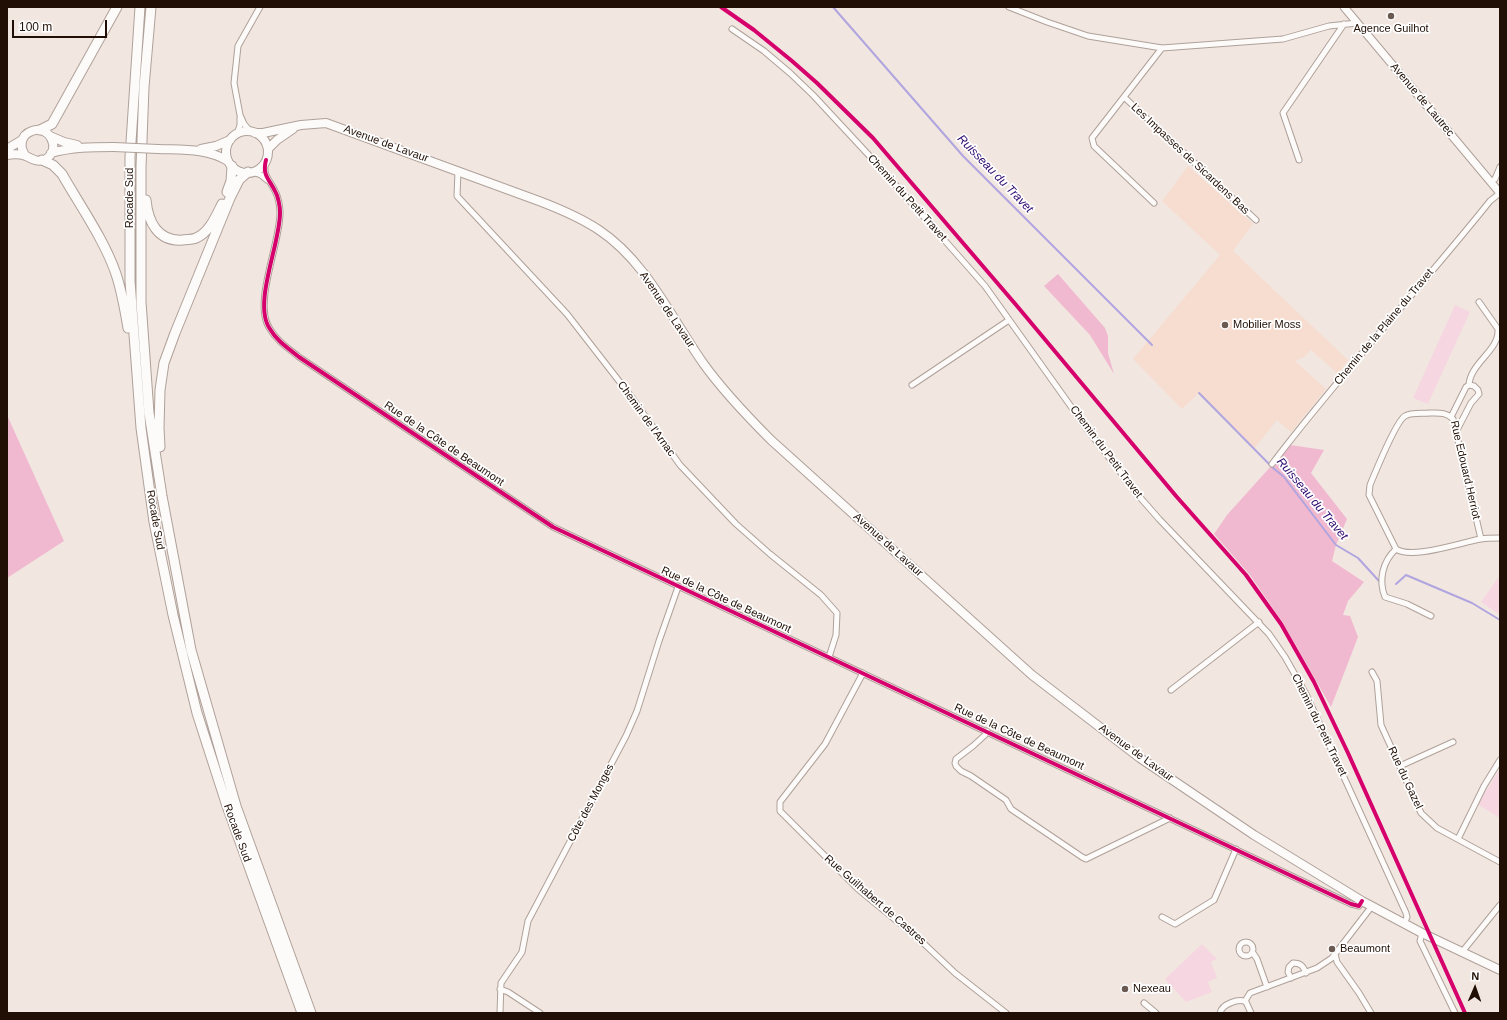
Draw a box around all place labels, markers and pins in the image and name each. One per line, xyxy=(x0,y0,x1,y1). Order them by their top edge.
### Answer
marker: Agence Guilhot xyxy=(1386,11,1396,21)
place label: Agence Guilhot xyxy=(1353,22,1429,36)
place label: Mobilier Moss xyxy=(1233,318,1301,332)
marker: Mobilier Moss xyxy=(1220,320,1230,330)
place label: Beaumont xyxy=(1340,942,1390,956)
marker: Beaumont xyxy=(1327,944,1337,954)
place label: Nexeau xyxy=(1133,982,1171,996)
marker: Nexeau xyxy=(1120,984,1130,994)

